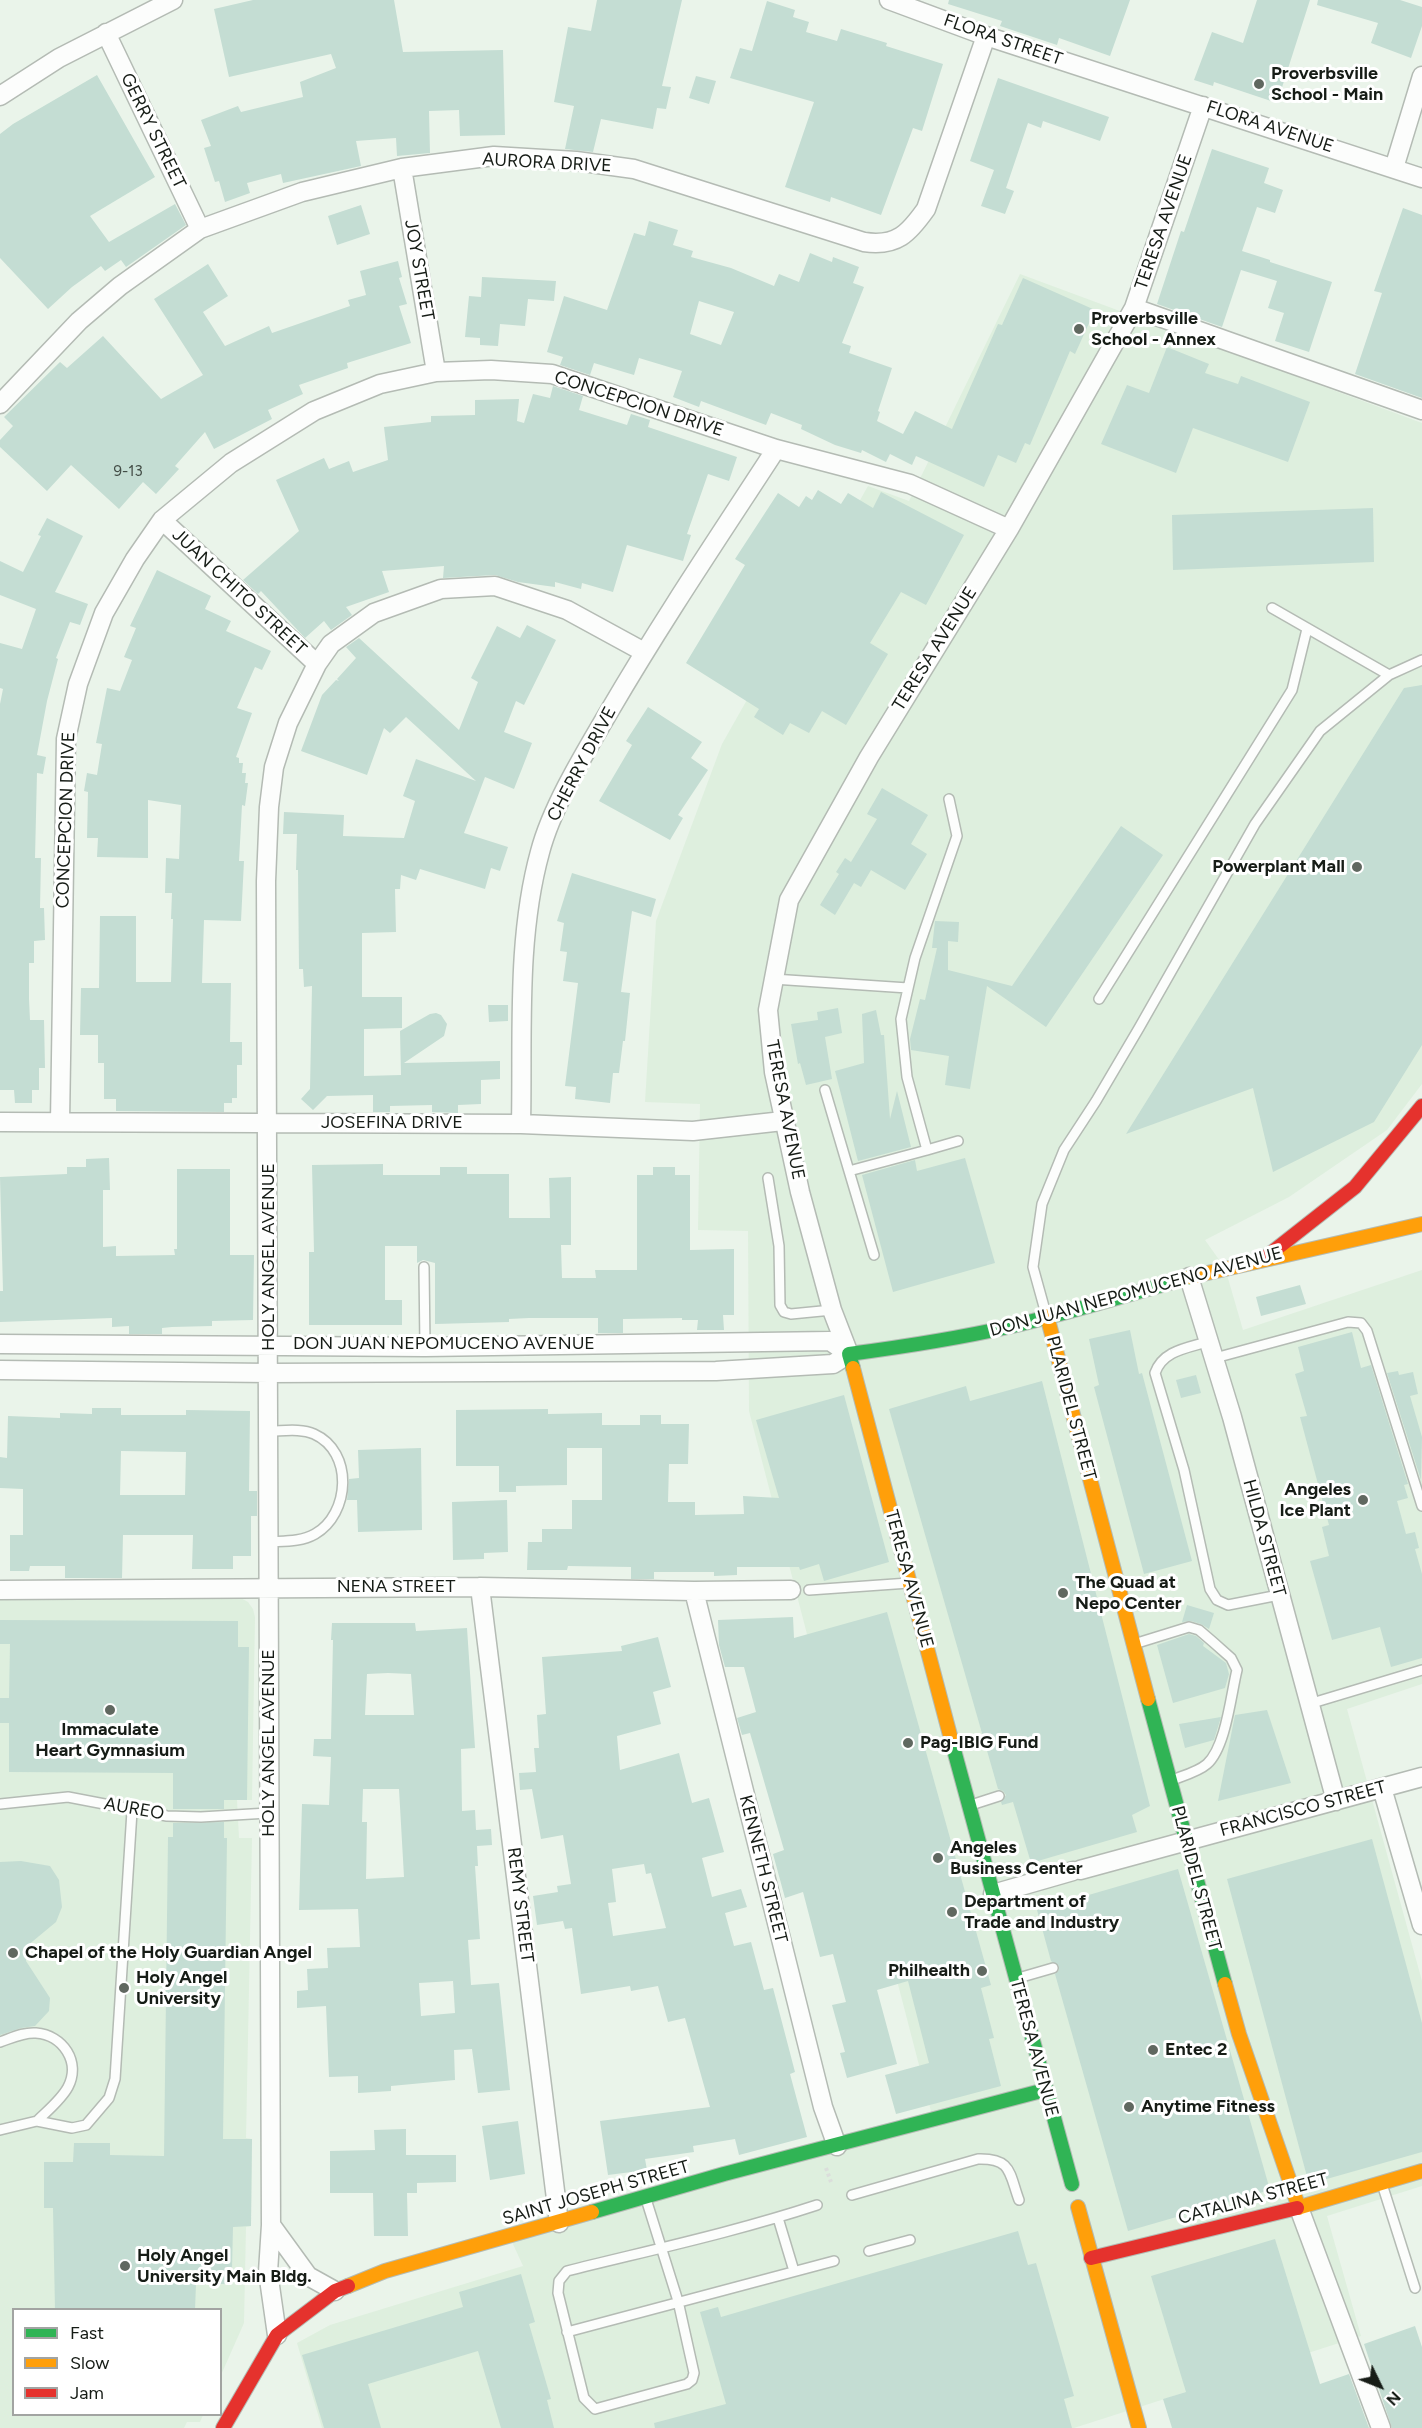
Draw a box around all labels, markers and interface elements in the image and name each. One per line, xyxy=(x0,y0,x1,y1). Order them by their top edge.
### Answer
street label: FLORA STREET xyxy=(941,10,1065,70)
place label: Proverbsville School - Main xyxy=(1271,63,1383,106)
street label: GERRY STREET xyxy=(116,70,190,192)
marker: Proverbsville School - Main xyxy=(1252,77,1266,91)
street label: FLORA AVENUE xyxy=(1204,96,1336,158)
street label: AURORA DRIVE xyxy=(482,149,612,177)
street label: TERESA AVENUE xyxy=(1131,151,1197,293)
street label: JOY STREET xyxy=(400,218,438,322)
place label: Proverbsville School - Annex xyxy=(1091,308,1216,350)
marker: Proverbsville School - Annex xyxy=(1072,322,1086,336)
street label: CONCEPCION DRIVE xyxy=(552,366,726,442)
house number: 9-13 xyxy=(113,463,143,481)
street label: JUAN CHITO STREET xyxy=(167,524,311,660)
street label: TERESA AVENUE xyxy=(888,583,982,715)
street label: CHERRY DRIVE xyxy=(543,703,621,825)
street label: CONCEPCION DRIVE xyxy=(52,731,80,909)
place label: Powerplant Mall xyxy=(1212,856,1345,878)
marker: Powerplant Mall xyxy=(1350,860,1364,874)
street label: TERESA AVENUE xyxy=(761,1038,809,1182)
street label: JOSEFINA DRIVE xyxy=(321,1112,463,1134)
street label: HOLY ANGEL AVENUE xyxy=(258,1163,280,1351)
street label: DON JUAN NEPOMUCENO AVENUE xyxy=(987,1242,1285,1342)
street label: DON JUAN NEPOMUCENO AVENUE xyxy=(293,1333,595,1355)
street label: PLARIDEL STREET xyxy=(1041,1334,1101,1482)
street label: HILDA STREET xyxy=(1238,1477,1290,1599)
place label: Angeles Ice Plant xyxy=(1279,1479,1351,1522)
marker: Angeles Ice Plant xyxy=(1356,1493,1370,1507)
street label: TERESA AVENUE xyxy=(880,1508,938,1650)
place label: The Quad at Nepo Center xyxy=(1075,1572,1182,1614)
street label: NENA STREET xyxy=(337,1576,455,1598)
marker: The Quad at Nepo Center xyxy=(1056,1586,1070,1600)
street label: HOLY ANGEL AVENUE xyxy=(258,1649,280,1837)
marker: Immaculate Heart Gymnasium xyxy=(103,1703,117,1717)
place label: Immaculate Heart Gymnasium xyxy=(35,1719,185,1762)
place label: Pag-IBIG Fund xyxy=(920,1732,1038,1754)
marker: Pag-IBIG Fund xyxy=(901,1736,915,1750)
street label: FRANCISCO STREET xyxy=(1218,1776,1388,1842)
street label: AUREO xyxy=(102,1793,166,1825)
street label: KENNETH STREET xyxy=(734,1793,792,1945)
street label: PLARIDEL STREET xyxy=(1166,1804,1226,1952)
place label: Angeles Business Center xyxy=(950,1837,1083,1880)
street label: REMY STREET xyxy=(502,1846,538,1964)
marker: Angeles Business Center xyxy=(931,1851,945,1865)
place label: Department of Trade and Industry xyxy=(964,1891,1119,1934)
marker: Department of Trade and Industry xyxy=(945,1905,959,1919)
place label: Chapel of the Holy Guardian Angel xyxy=(25,1942,312,1964)
marker: Chapel of the Holy Guardian Angel xyxy=(6,1946,20,1960)
place label: Philhealth xyxy=(888,1960,970,1982)
marker: Philhealth xyxy=(975,1964,989,1978)
place label: Holy Angel University xyxy=(136,1967,227,2010)
street label: TERESA AVENUE xyxy=(1005,1977,1063,2119)
marker: Holy Angel University xyxy=(117,1981,131,1995)
place label: Entec 2 xyxy=(1165,2039,1227,2061)
marker: Entec 2 xyxy=(1146,2043,1160,2057)
place label: Anytime Fitness xyxy=(1141,2096,1275,2118)
marker: Anytime Fitness xyxy=(1122,2100,1136,2114)
street label: SAINT JOSEPH STREET xyxy=(500,2156,692,2230)
street label: CATALINA STREET xyxy=(1176,2169,1330,2229)
place label: Holy Angel University Main Bldg. xyxy=(137,2245,312,2288)
marker: Holy Angel University Main Bldg. xyxy=(118,2259,132,2273)
legend xyxy=(12,2308,222,2416)
text: Fast xyxy=(70,2322,104,2344)
text: Slow xyxy=(70,2352,109,2374)
north arrow xyxy=(1350,2356,1410,2416)
text: Jam xyxy=(70,2382,104,2404)
text: N xyxy=(1382,2388,1405,2410)

